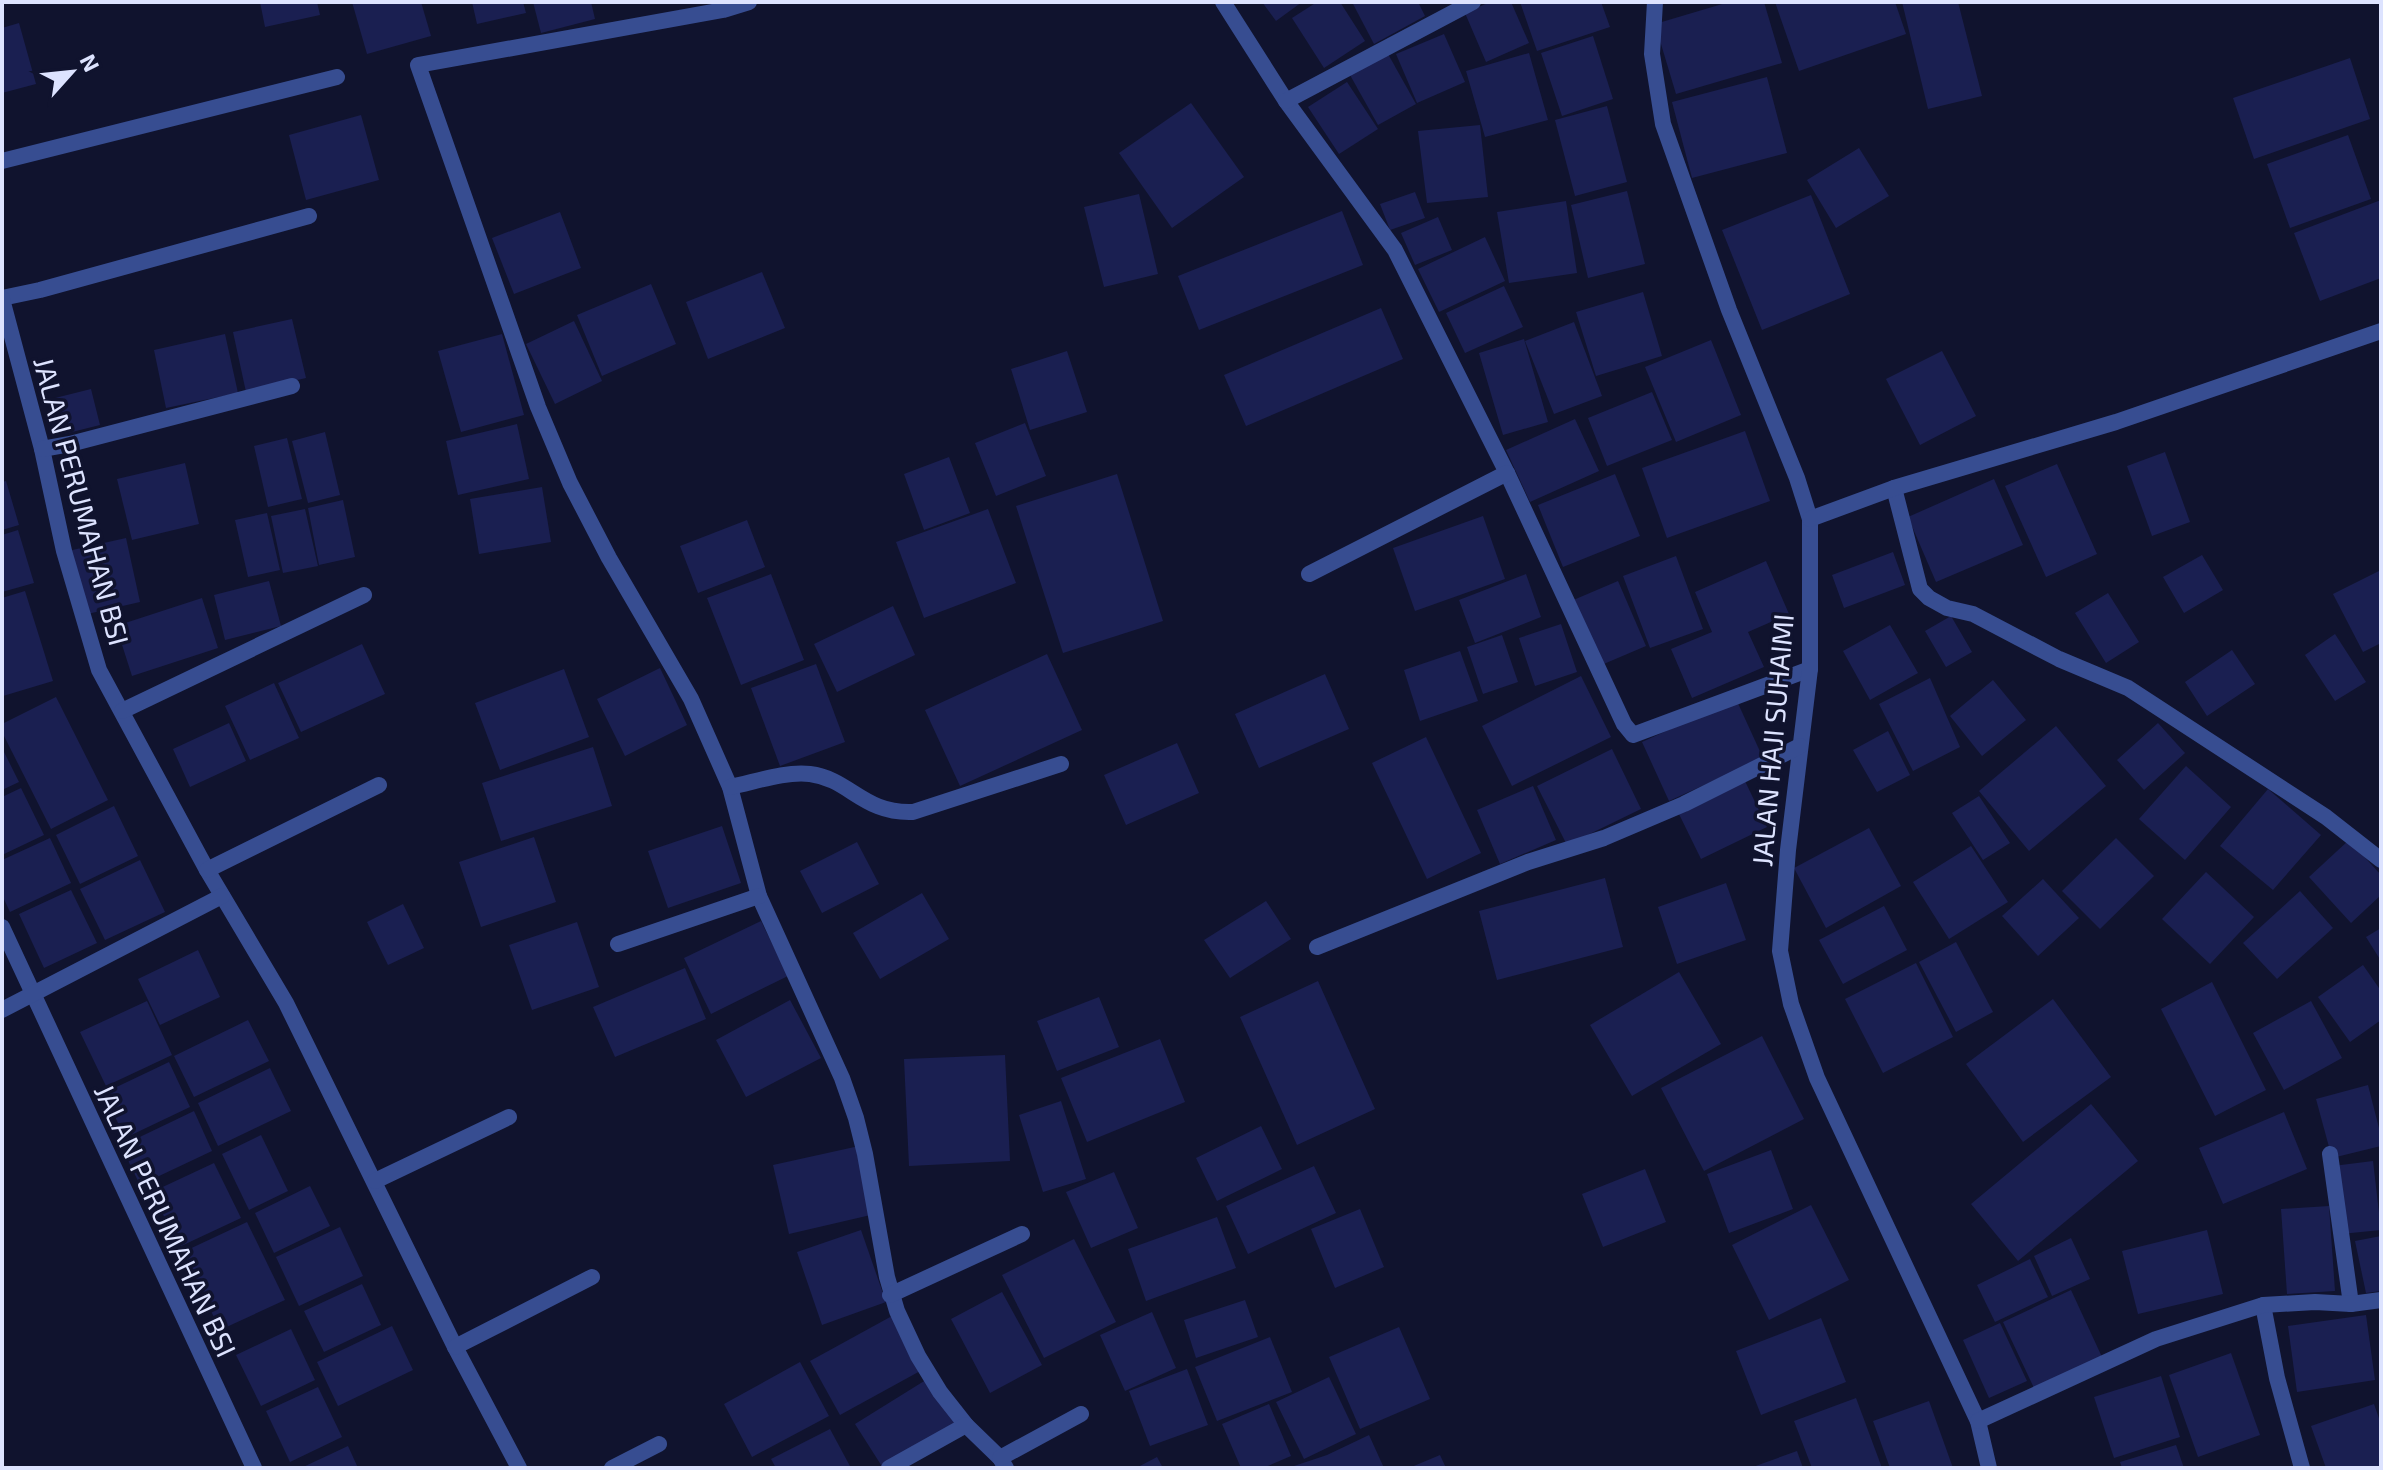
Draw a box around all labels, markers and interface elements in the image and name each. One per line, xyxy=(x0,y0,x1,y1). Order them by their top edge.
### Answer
north arrow xyxy=(32,32,112,112)
text: N xyxy=(76,49,106,75)
street label: JALAN PERUMAHAN BSI xyxy=(27,353,137,649)
street label: JALAN HAJI SUHAIMI xyxy=(1744,612,1800,868)
street label: JALAN PERUMAHAN BSI xyxy=(88,1078,244,1362)

